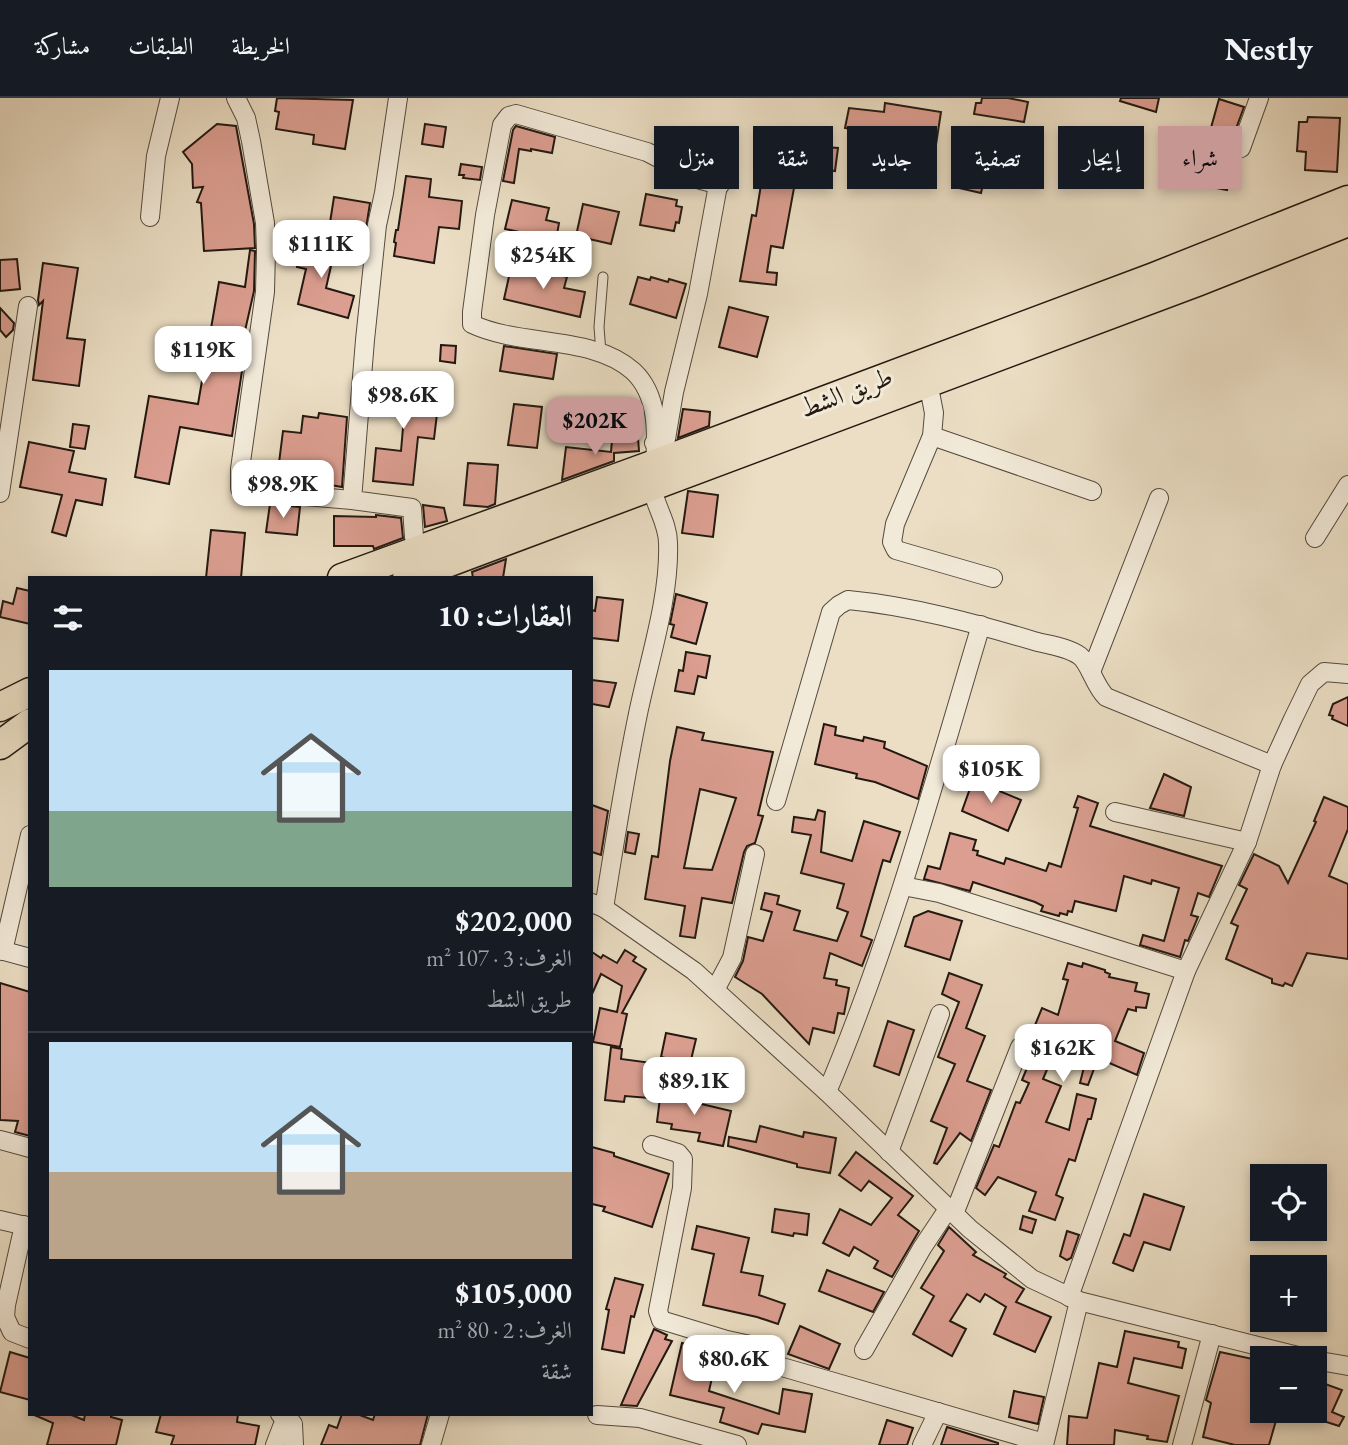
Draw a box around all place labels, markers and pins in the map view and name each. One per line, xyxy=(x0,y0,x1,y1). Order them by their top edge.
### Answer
pin: $111K xyxy=(272,220,370,280)
pin: $254K xyxy=(494,232,592,291)
pin: $119K xyxy=(154,327,252,386)
pin: $98.6K xyxy=(346,372,460,431)
pin: $202K xyxy=(546,398,644,457)
pin: $98.9K xyxy=(226,460,340,520)
pin: $105K xyxy=(942,746,1040,805)
pin: $162K xyxy=(1014,1024,1112,1084)
pin: $89.1K xyxy=(637,1058,751,1117)
pin: $80.6K xyxy=(677,1336,791,1395)

